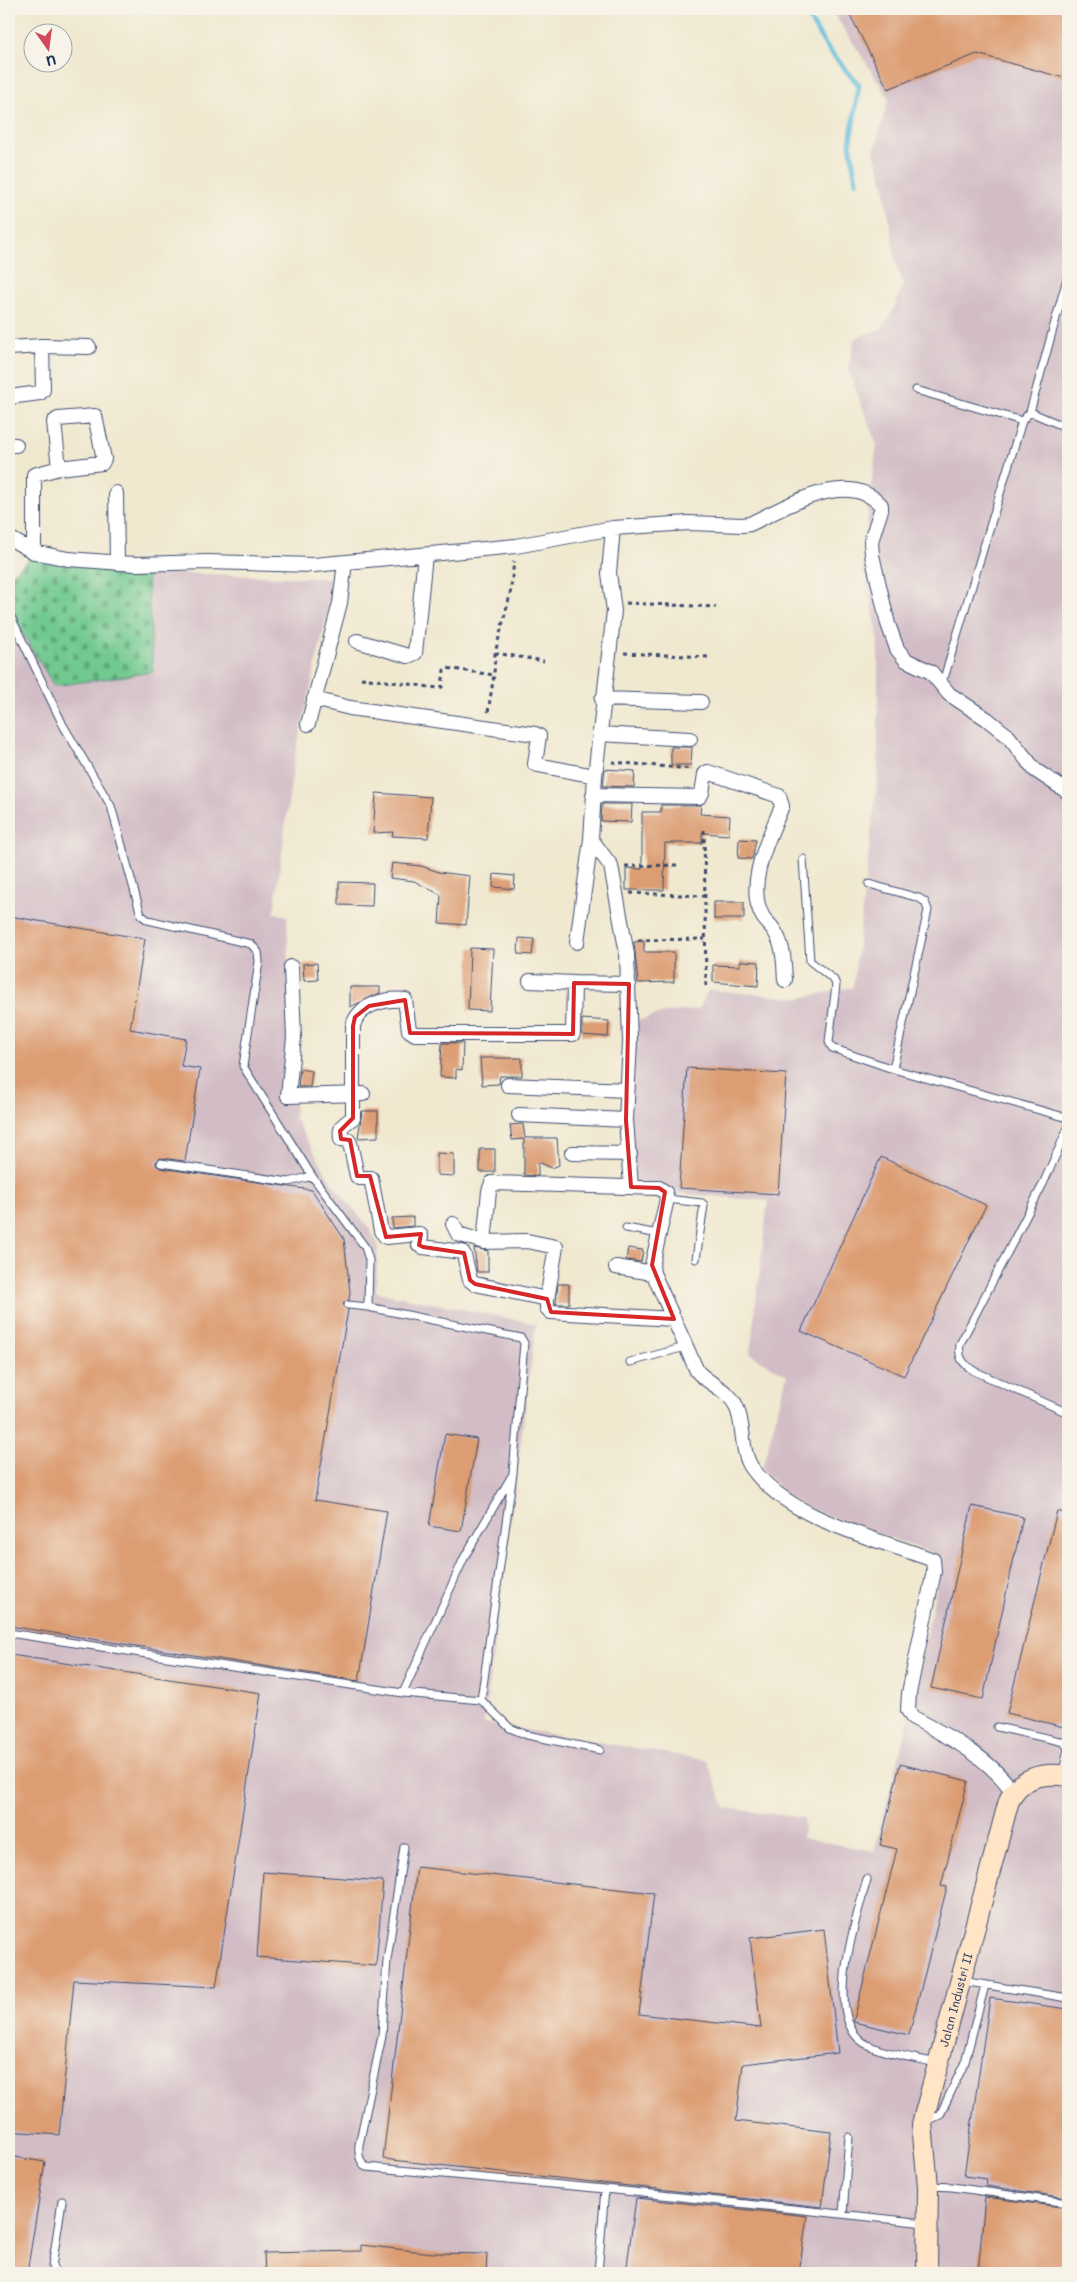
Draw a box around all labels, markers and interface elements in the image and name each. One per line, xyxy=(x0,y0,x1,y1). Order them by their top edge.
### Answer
north arrow xyxy=(22,22,72,72)
text: U xyxy=(44,51,58,72)
street label: Jalan Industri II xyxy=(935,1951,976,2048)

